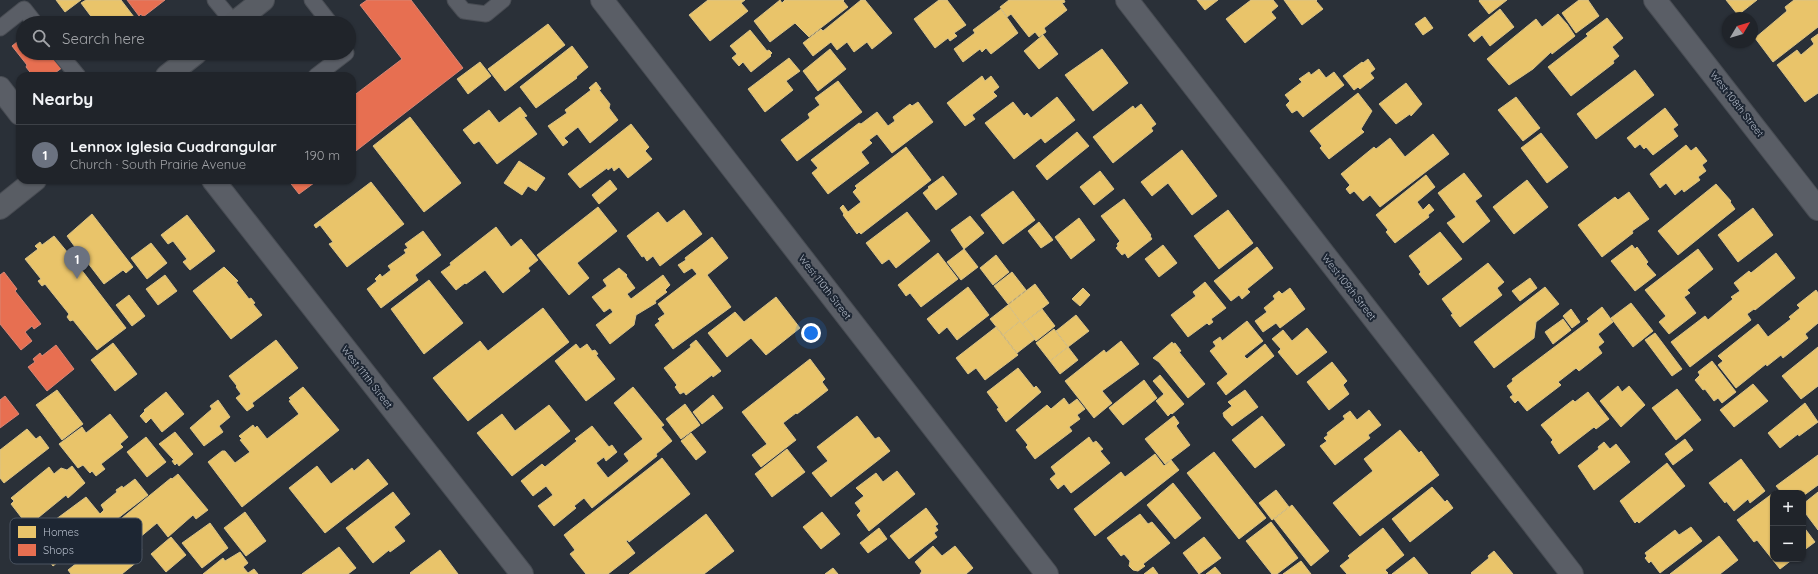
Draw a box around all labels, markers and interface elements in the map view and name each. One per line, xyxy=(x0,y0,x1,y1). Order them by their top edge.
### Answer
north arrow xyxy=(1722,12,1758,48)
search box xyxy=(16,16,356,60)
icon: search xyxy=(30,27,52,49)
text: Search here xyxy=(62,29,145,48)
street label: West 108th Street xyxy=(1707,68,1767,140)
text: Nearby xyxy=(32,88,93,109)
text: Lennox Iglesia Cuadrangular xyxy=(70,137,277,156)
text: 1 xyxy=(42,147,48,163)
text: 190 m xyxy=(305,147,340,163)
text: Church · South Prairie Avenue xyxy=(70,156,246,172)
pin: 1 xyxy=(64,246,90,279)
street label: West 109th Street xyxy=(1319,251,1379,323)
street label: West 110th Street xyxy=(796,252,855,322)
your location xyxy=(801,323,821,343)
street label: West 111th Street xyxy=(338,343,396,412)
map controls xyxy=(1770,490,1806,562)
button: + xyxy=(1770,490,1806,526)
legend xyxy=(10,518,142,564)
text: Homes xyxy=(43,525,79,539)
button: − xyxy=(1770,526,1806,562)
text: Shops xyxy=(43,543,74,557)

